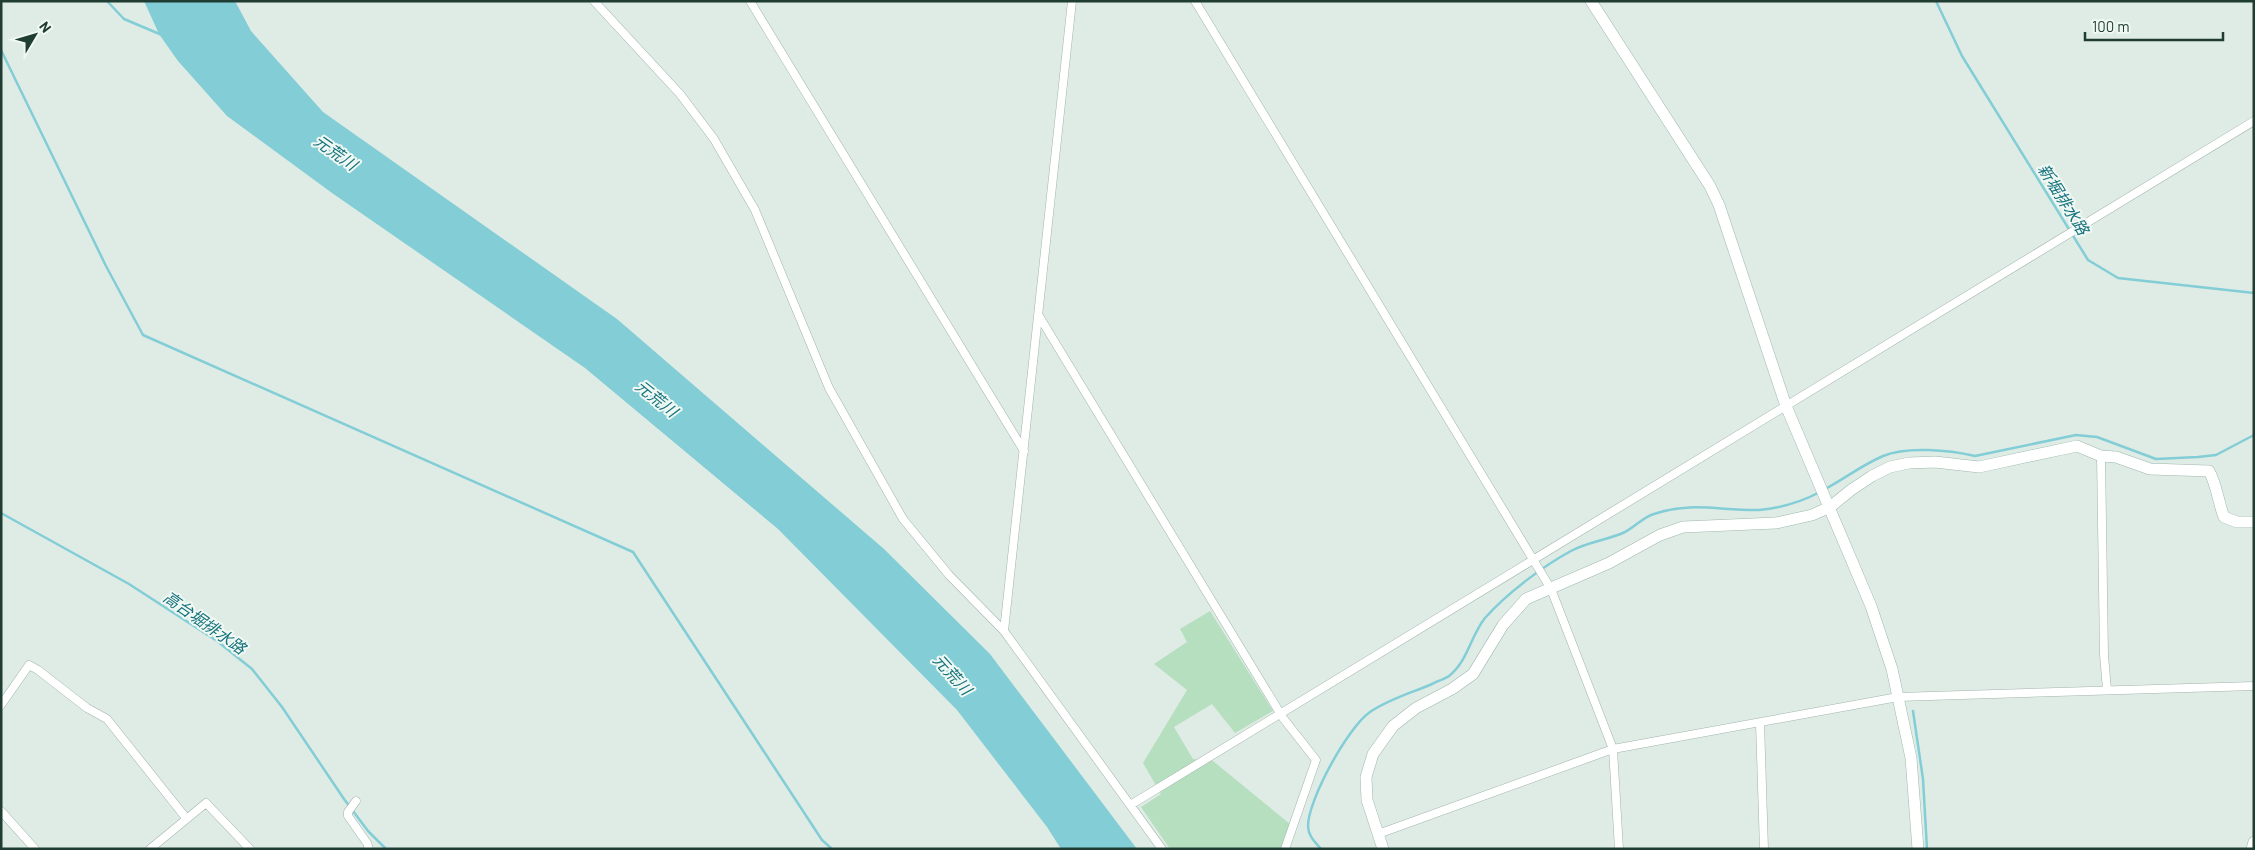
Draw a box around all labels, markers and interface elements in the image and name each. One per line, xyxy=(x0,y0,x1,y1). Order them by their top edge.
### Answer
north arrow xyxy=(10,10,60,60)
scale bar xyxy=(2085,10,2222,42)
text: 100 m xyxy=(2092,17,2130,35)
text: N xyxy=(36,18,55,36)
water label: 元荒川 xyxy=(311,130,363,175)
water label: 新堀排水路 xyxy=(2035,160,2094,240)
water label: 元荒川 xyxy=(632,376,683,422)
water label: 高台堀排水路 xyxy=(160,587,251,658)
water label: 元荒川 xyxy=(930,650,977,700)

